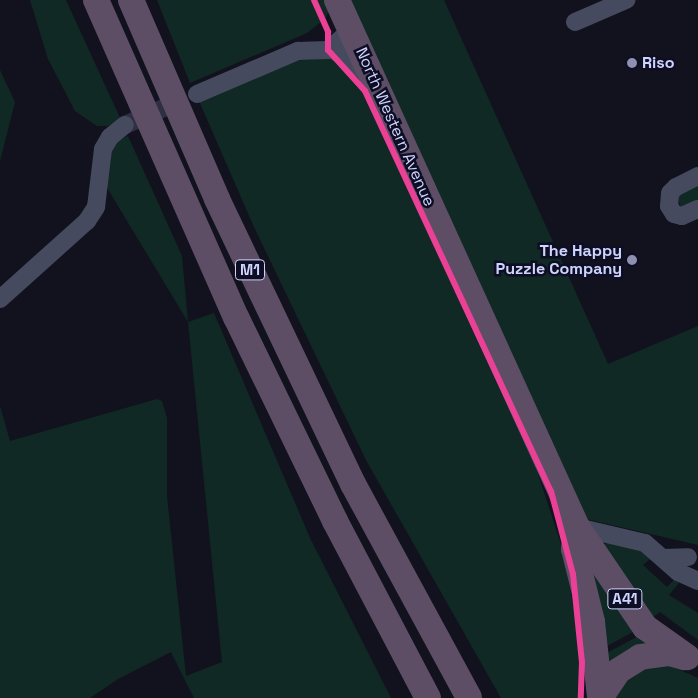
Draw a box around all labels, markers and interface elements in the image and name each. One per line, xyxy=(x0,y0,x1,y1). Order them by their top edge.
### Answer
street label: North Western Avenue xyxy=(351,44,439,210)
place label: Riso xyxy=(642,53,675,73)
marker: Riso xyxy=(626,57,638,69)
place label: The Happy Puzzle Company xyxy=(496,241,622,279)
marker: The Happy Puzzle Company xyxy=(626,254,638,266)
road number: M1 xyxy=(234,258,266,282)
road number: A41 xyxy=(606,586,644,612)

